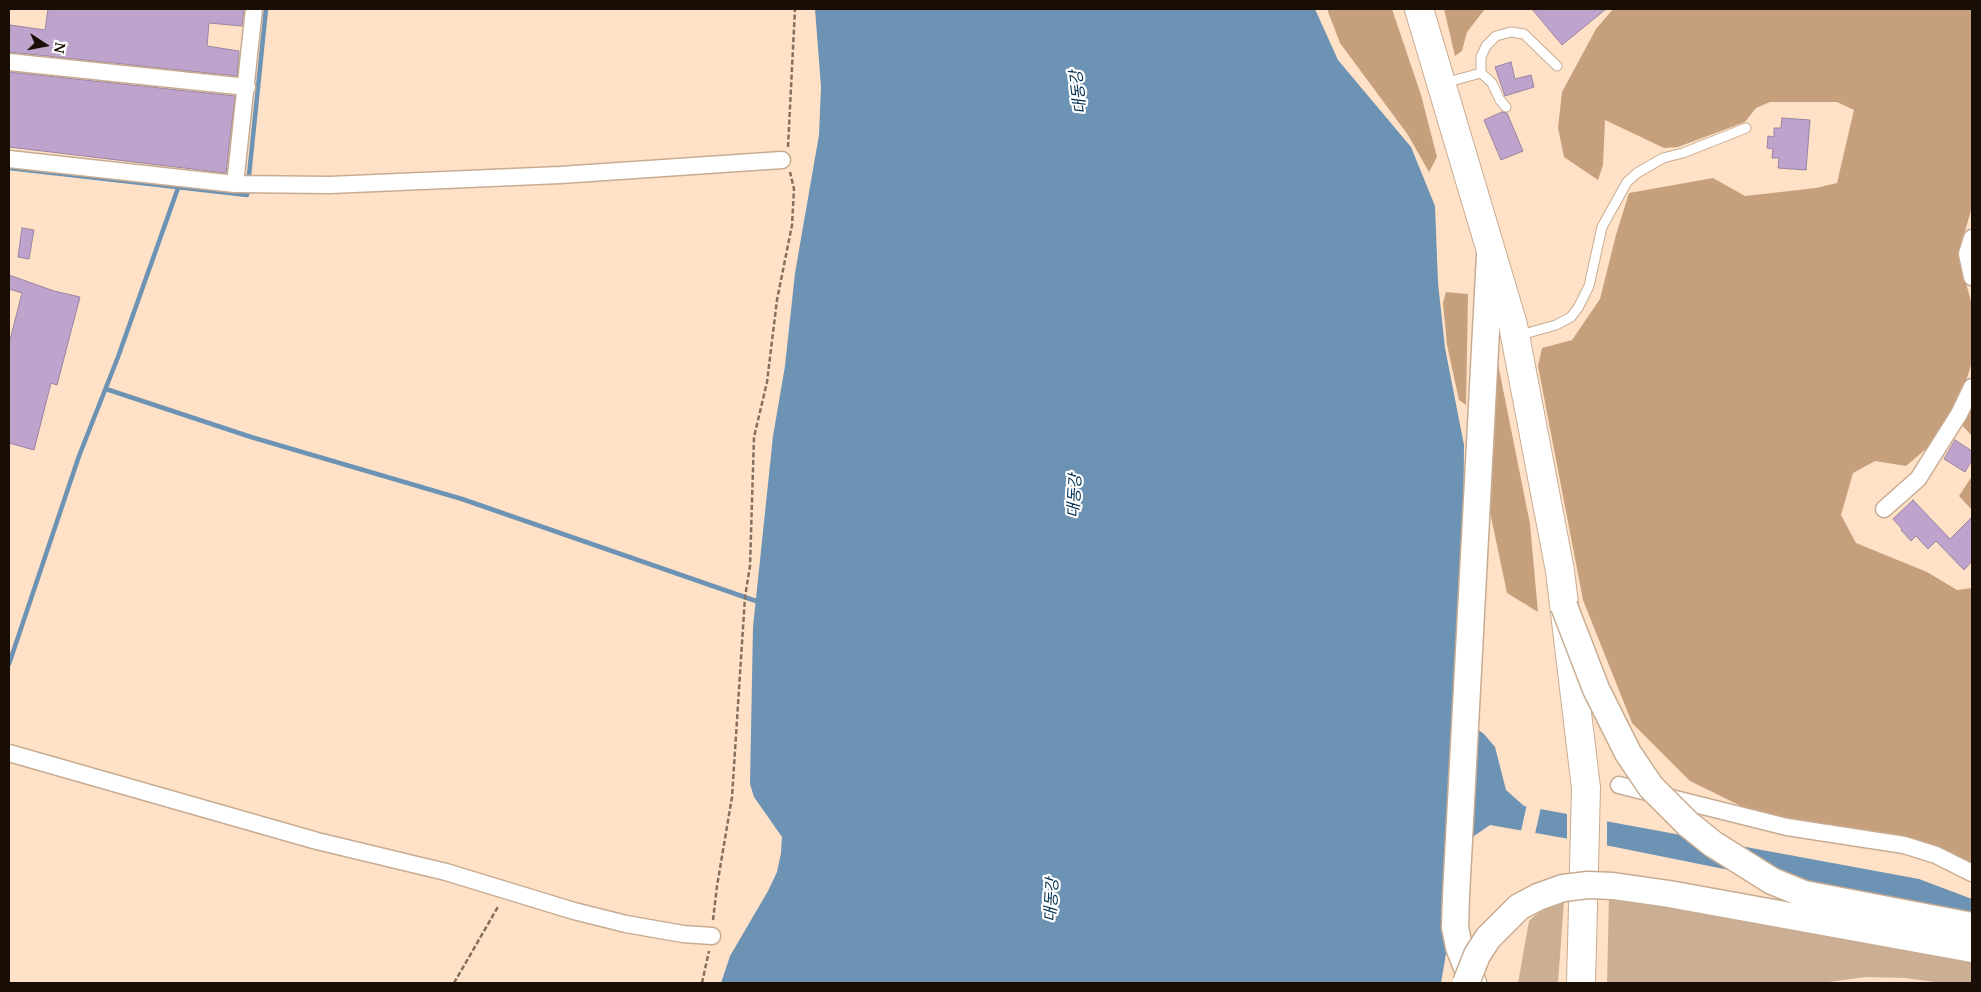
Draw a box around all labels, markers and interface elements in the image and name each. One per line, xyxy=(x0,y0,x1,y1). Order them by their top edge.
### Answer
north arrow xyxy=(20,20,70,70)
text: N xyxy=(50,41,71,55)
water label: 대동강 xyxy=(1067,69,1091,115)
water label: 대동강 xyxy=(1064,473,1086,519)
water label: 대동강 xyxy=(1041,877,1063,923)

